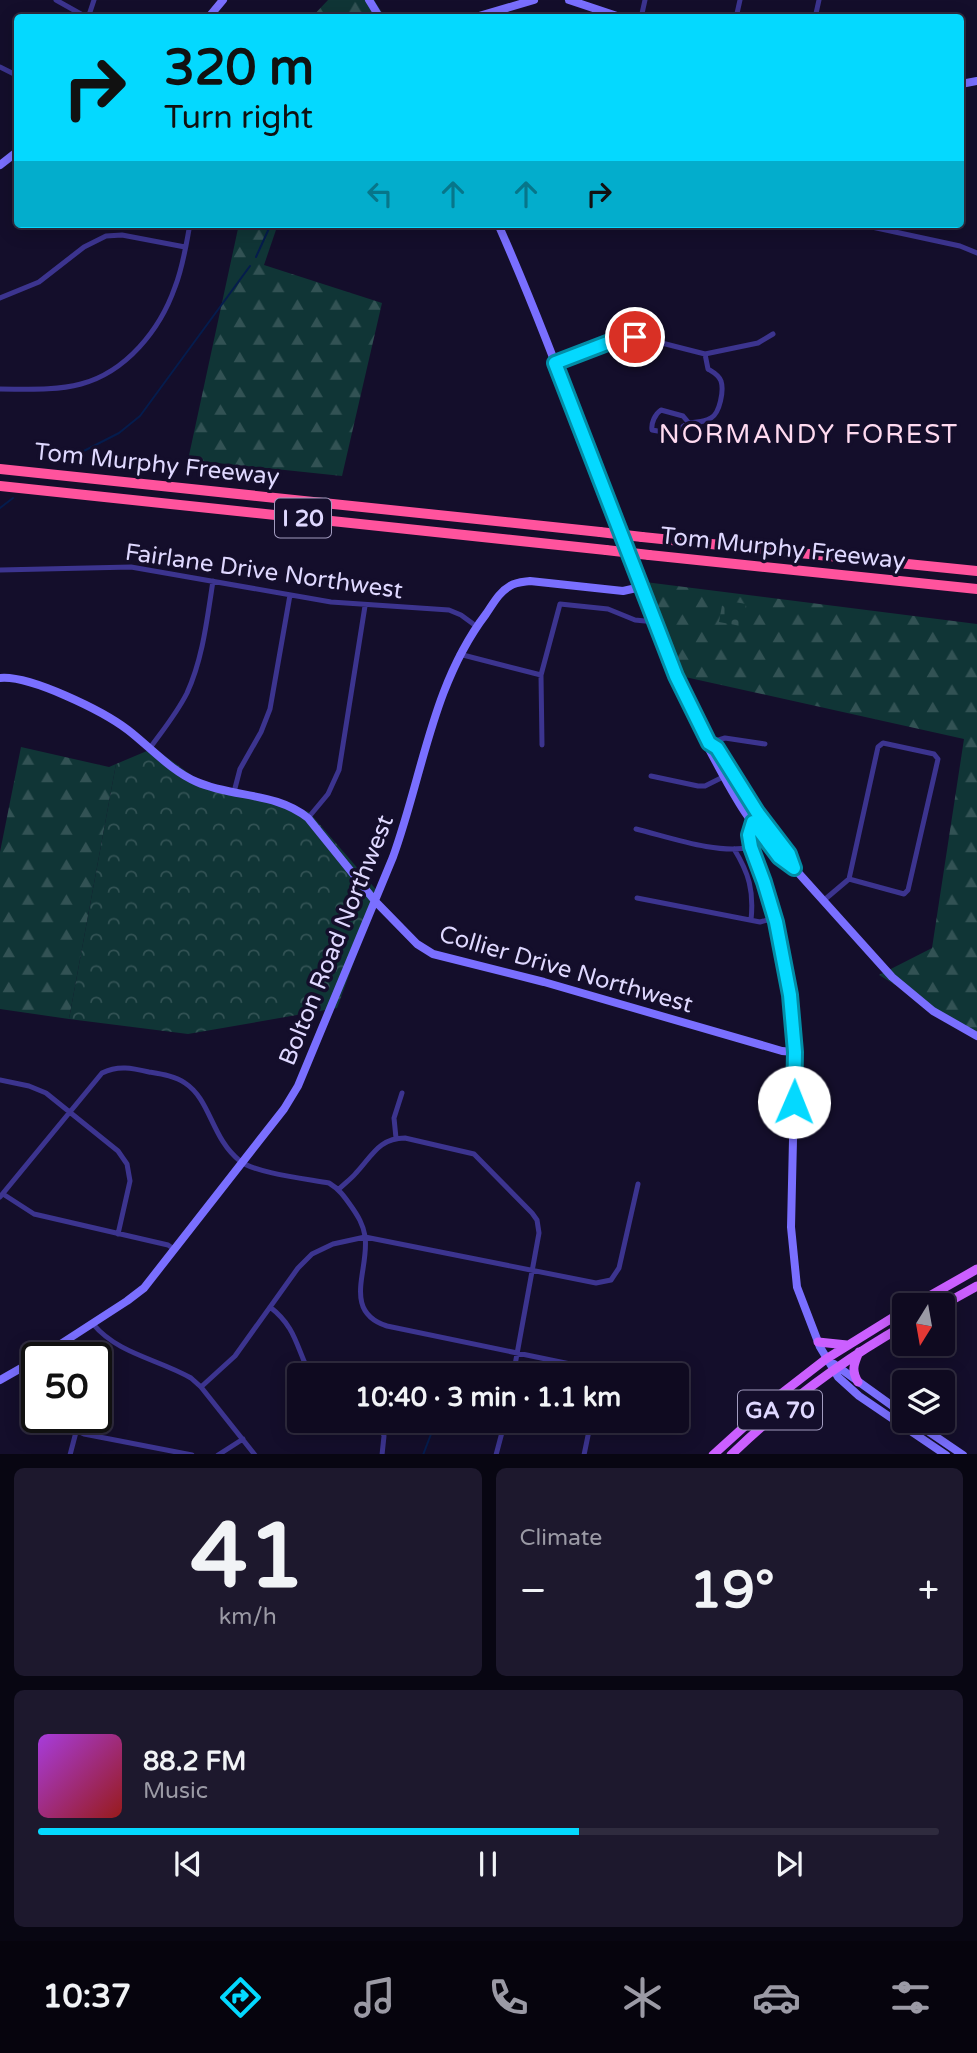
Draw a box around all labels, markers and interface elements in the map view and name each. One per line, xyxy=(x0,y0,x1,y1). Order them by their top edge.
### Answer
text: 320 m xyxy=(164,39,314,98)
icon: right xyxy=(49,42,140,133)
text: Turn right xyxy=(164,99,313,137)
icon: left xyxy=(361,175,399,213)
icon: ahead xyxy=(434,175,472,213)
icon: ahead xyxy=(507,175,545,213)
icon: right xyxy=(580,175,618,213)
pin xyxy=(605,307,665,367)
icon: arrive xyxy=(616,318,654,356)
district label: NORMANDY FOREST xyxy=(659,419,959,450)
street label: Tom Murphy Freeway xyxy=(33,437,281,492)
road number: I 20 xyxy=(275,498,331,538)
street label: Tom Murphy Freeway xyxy=(659,521,907,576)
street label: Fairlane Drive Northwest xyxy=(123,538,405,605)
street label: Bolton Road Northwest xyxy=(273,811,400,1070)
street label: Collier Drive Northwest xyxy=(436,919,696,1020)
position arrow xyxy=(757,1065,831,1139)
north arrow xyxy=(892,1293,956,1356)
map controls xyxy=(892,1293,955,1433)
speed limit sign: 50 xyxy=(21,1342,112,1433)
button: layers xyxy=(892,1370,955,1433)
text: 10:40 · 3 min · 1.1 km xyxy=(355,1382,621,1413)
road number: GA 70 xyxy=(738,1390,822,1429)
text: 41 xyxy=(191,1502,305,1612)
text: Climate xyxy=(520,1524,602,1552)
text: 19° xyxy=(690,1559,775,1622)
text: − xyxy=(520,1568,547,1614)
text: + xyxy=(918,1568,939,1614)
text: km/h xyxy=(219,1603,277,1631)
text: 88.2 FM xyxy=(143,1746,246,1777)
text: Music xyxy=(143,1777,208,1805)
icon: previous xyxy=(169,1845,207,1883)
icon: pause xyxy=(469,1845,507,1883)
icon: next xyxy=(770,1845,808,1883)
icon: directions xyxy=(216,1973,265,2022)
icon: music xyxy=(350,1973,399,2022)
icon: phone xyxy=(484,1973,533,2022)
icon: climate xyxy=(618,1973,667,2022)
icon: car xyxy=(752,1973,801,2022)
icon: filters xyxy=(886,1973,935,2022)
text: 10:37 xyxy=(42,1978,131,2016)

